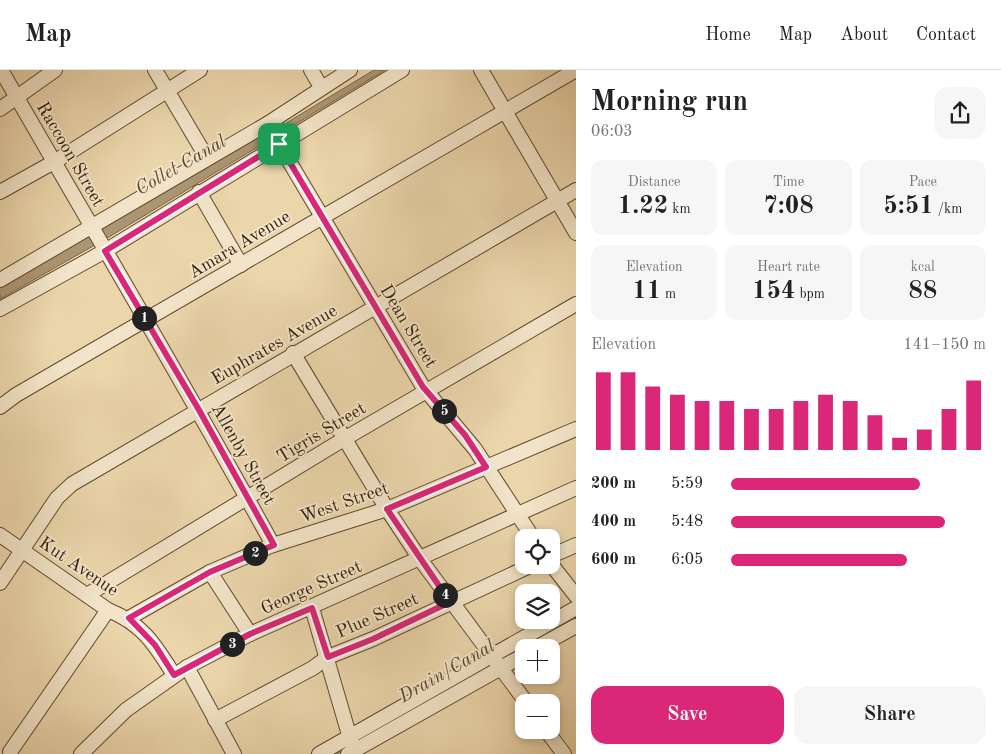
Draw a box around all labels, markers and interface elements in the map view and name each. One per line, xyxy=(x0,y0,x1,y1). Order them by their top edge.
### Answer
text: Map xyxy=(25,23,72,47)
text: Home xyxy=(705,26,751,44)
text: Map xyxy=(779,26,812,44)
text: About xyxy=(840,26,888,44)
text: Contact xyxy=(916,26,976,44)
button: share xyxy=(934,87,986,139)
text: Morning run xyxy=(591,89,748,117)
street label: Raccoon Street xyxy=(33,99,107,210)
pin xyxy=(258,123,300,165)
text: 06:03 xyxy=(591,124,633,140)
icon: arrive xyxy=(265,130,293,158)
water label: Collet Canal xyxy=(133,132,230,200)
text: Distance xyxy=(628,175,681,189)
text: Time xyxy=(773,175,804,189)
text: Pace xyxy=(909,175,937,189)
text: 1.22 xyxy=(618,194,668,219)
text: 7:08 xyxy=(763,194,814,219)
text: 5:51 xyxy=(883,194,934,219)
text: km xyxy=(668,202,691,216)
text: /km xyxy=(934,202,962,216)
street label: Amara Avenue xyxy=(185,207,294,282)
text: Elevation xyxy=(626,260,683,274)
text: Heart rate xyxy=(757,260,820,274)
text: kcal xyxy=(911,260,935,274)
text: 11 xyxy=(632,279,661,304)
text: 154 xyxy=(752,279,796,304)
text: 88 xyxy=(908,279,937,304)
street label: Dean Street xyxy=(376,282,440,371)
text: m xyxy=(661,287,676,301)
text: bpm xyxy=(796,287,825,301)
street label: Euphrates Avenue xyxy=(208,302,341,388)
pin: 1 xyxy=(132,306,156,330)
text: 1 xyxy=(140,311,149,325)
text: Elevation xyxy=(591,337,656,353)
text: 141–150 m xyxy=(903,337,986,353)
pin: 5 xyxy=(432,398,456,424)
street label: Tigris Street xyxy=(274,399,369,466)
street label: Allenby Street xyxy=(208,401,278,508)
text: 5 xyxy=(440,404,449,418)
text: 200 m xyxy=(591,476,636,492)
text: 5:59 xyxy=(671,476,703,492)
street label: West Street xyxy=(298,479,391,527)
text: 400 m xyxy=(591,514,636,530)
text: 5:48 xyxy=(671,514,703,530)
map controls xyxy=(515,529,560,739)
button: locate xyxy=(515,529,560,574)
street label: Kut Avenue xyxy=(35,534,121,600)
pin: 2 xyxy=(242,540,268,566)
text: 2 xyxy=(251,546,260,560)
text: 600 m xyxy=(591,552,636,568)
text: 6:05 xyxy=(671,552,703,568)
street label: George Street xyxy=(258,558,365,618)
pin: 4 xyxy=(432,582,458,608)
button: layers xyxy=(515,584,560,629)
text: 4 xyxy=(441,588,450,602)
street label: Plue Street xyxy=(334,590,421,642)
pin: 3 xyxy=(220,632,244,656)
text: 3 xyxy=(228,637,237,651)
water label: Drain/Canal xyxy=(395,637,499,708)
button: + xyxy=(515,639,560,684)
button: Save xyxy=(591,686,784,744)
button: Share xyxy=(794,686,986,744)
button: − xyxy=(515,694,560,739)

